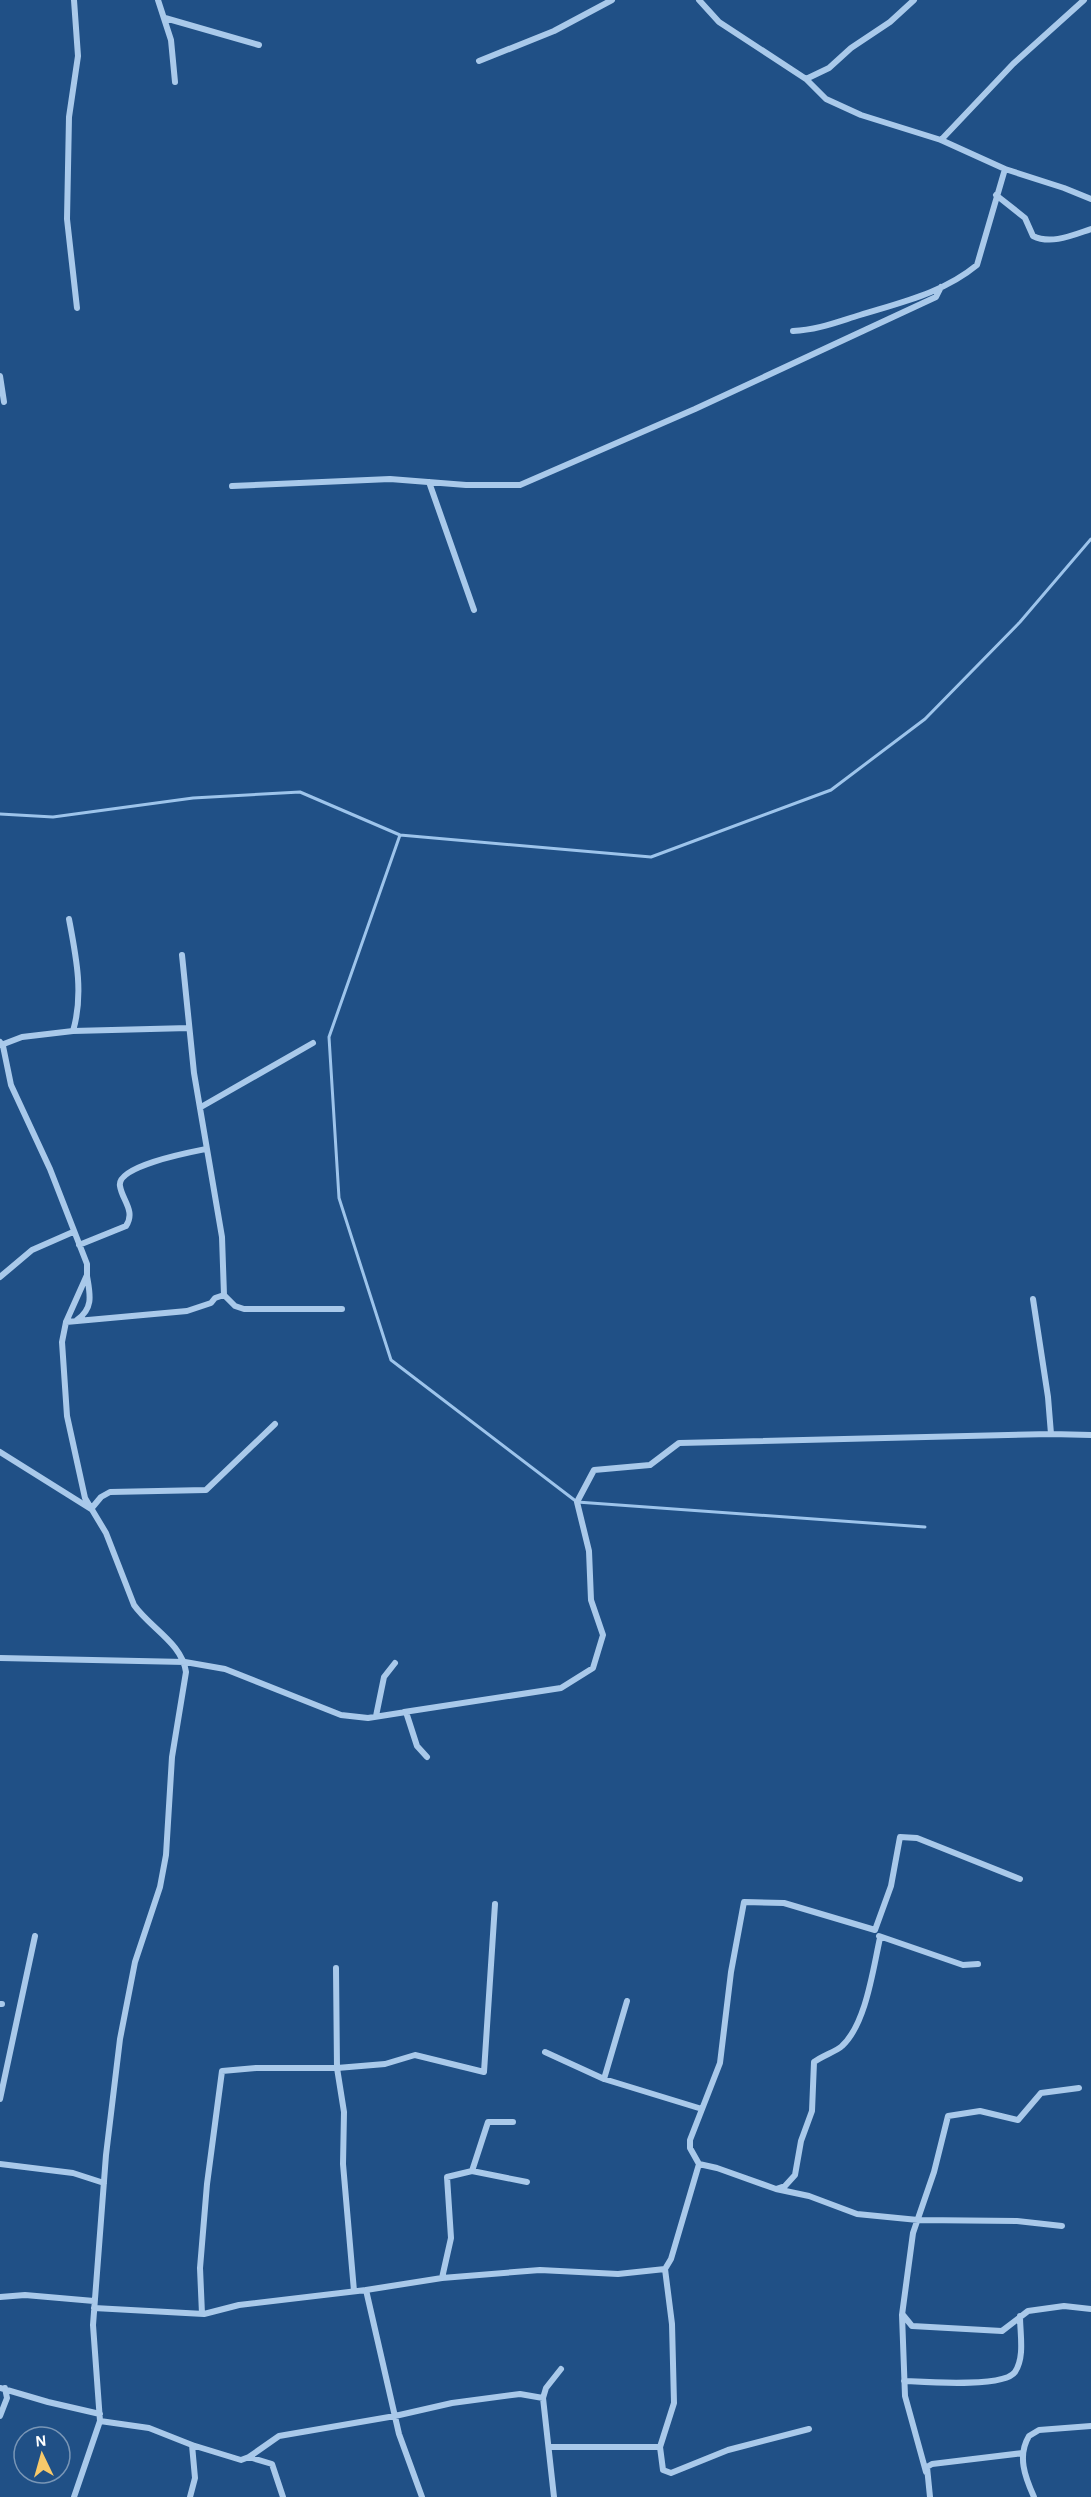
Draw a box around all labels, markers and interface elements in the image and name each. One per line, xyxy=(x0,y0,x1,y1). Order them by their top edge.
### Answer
north arrow xyxy=(12,2425,72,2485)
text: N xyxy=(35,2433,47,2450)

